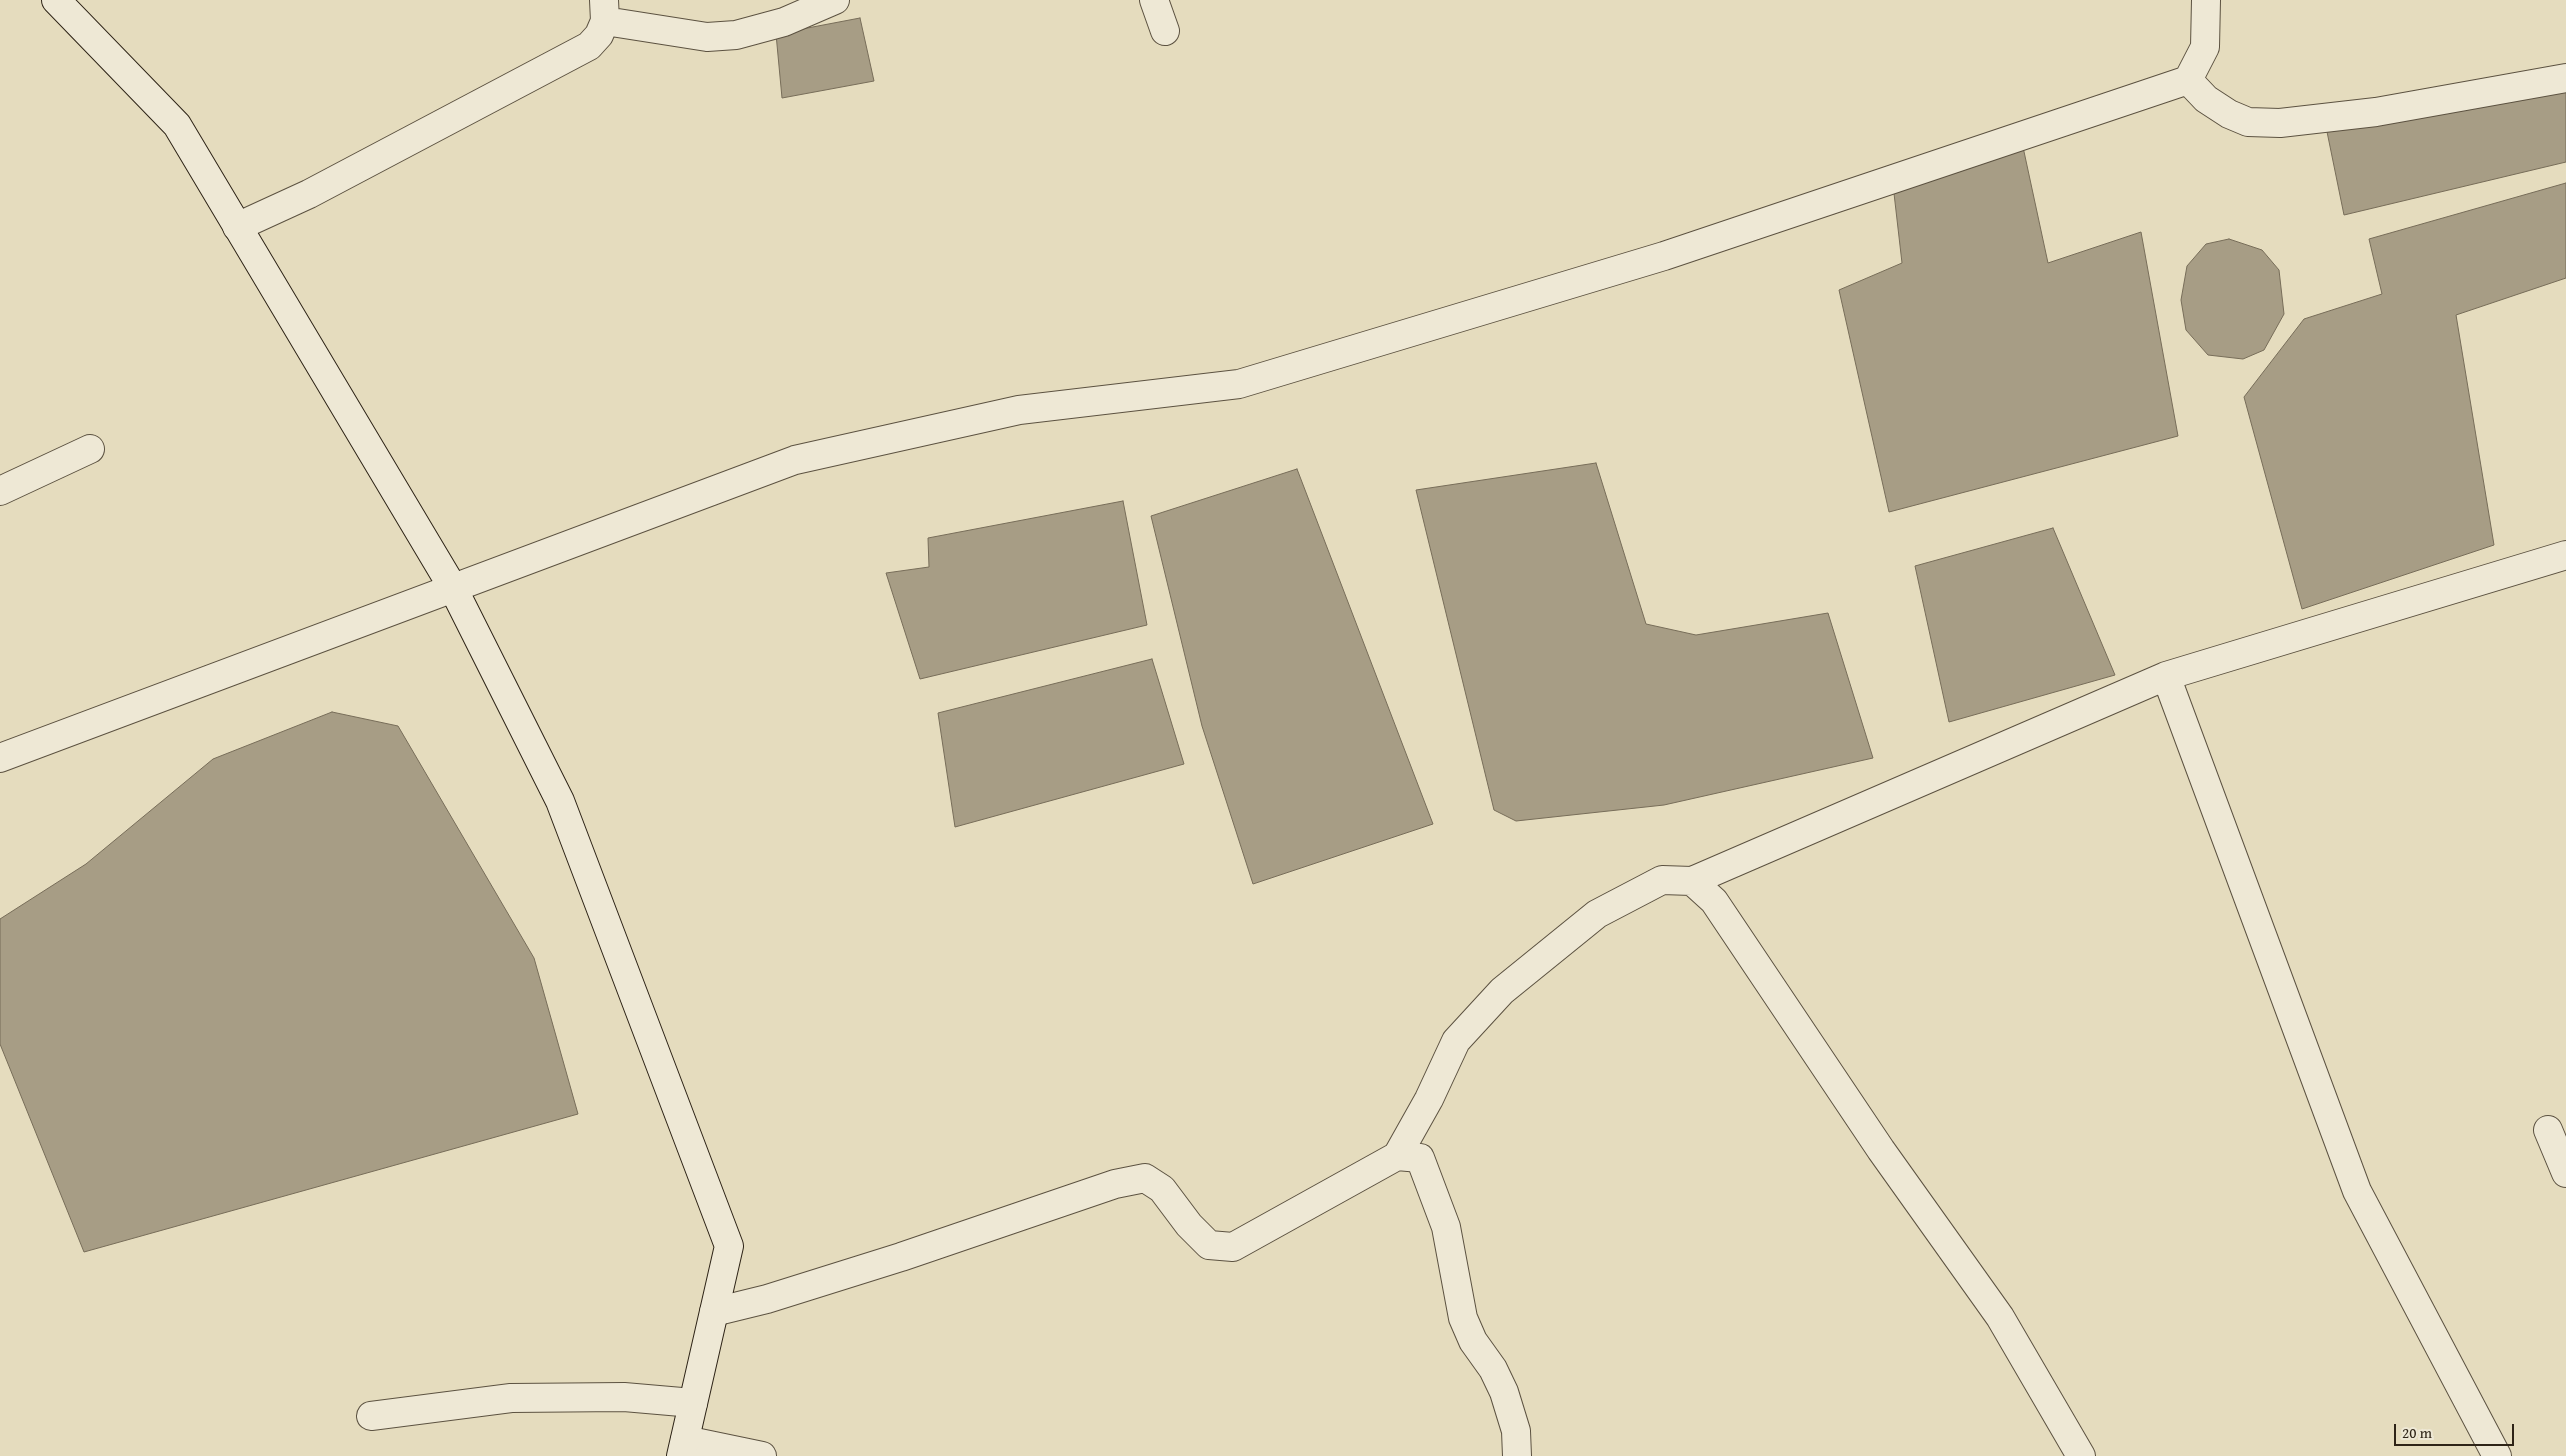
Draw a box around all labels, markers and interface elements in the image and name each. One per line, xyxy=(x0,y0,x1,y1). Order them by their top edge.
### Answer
scale bar xyxy=(2396,1414,2516,1446)
text: 20 m xyxy=(2402,1422,2432,1443)

